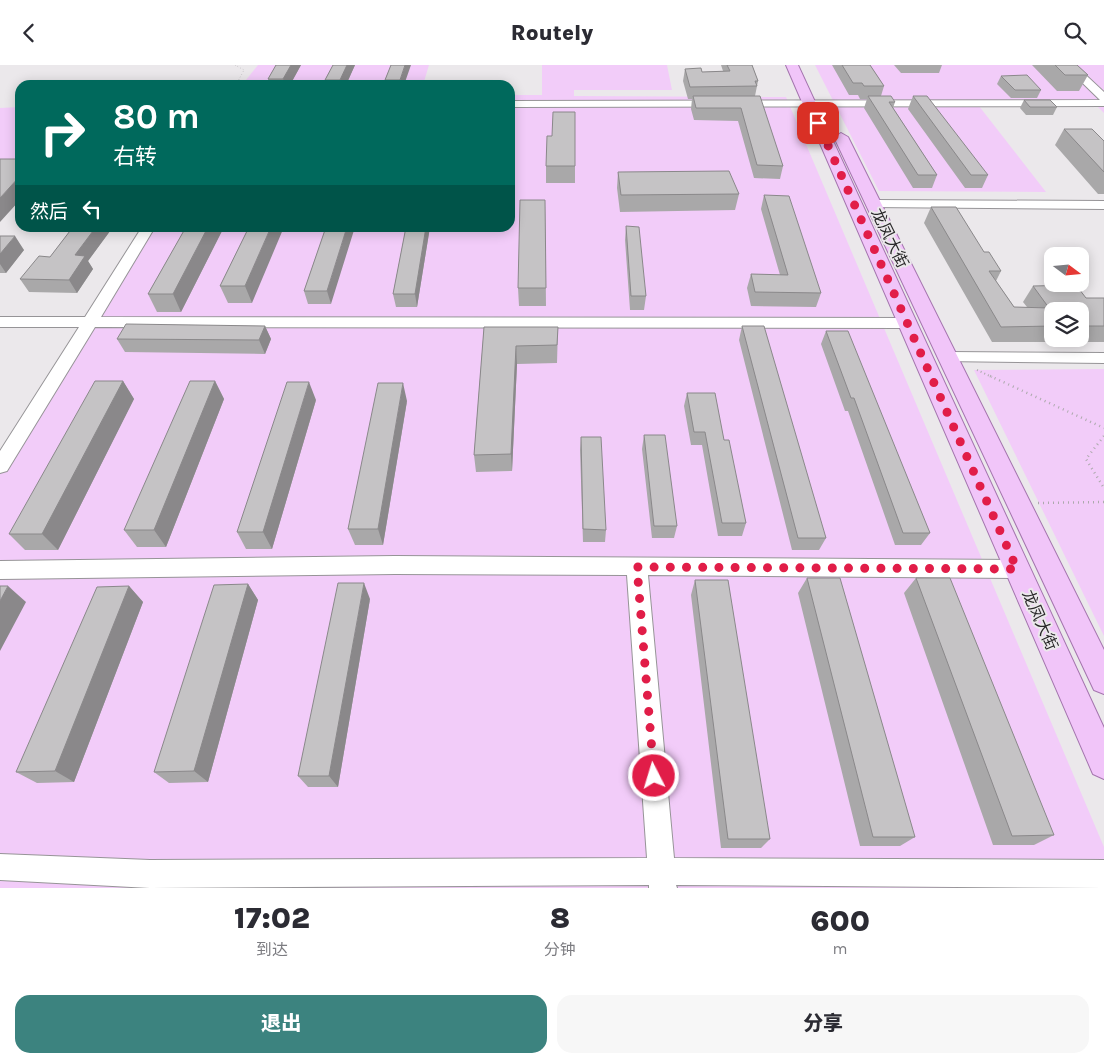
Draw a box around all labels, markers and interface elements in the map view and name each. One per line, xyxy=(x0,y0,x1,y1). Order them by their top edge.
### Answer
icon: back xyxy=(15,19,43,47)
icon: search xyxy=(1061,19,1089,47)
text: Routely xyxy=(511,20,593,46)
text: 80 m xyxy=(113,96,200,137)
icon: right xyxy=(30,100,95,165)
pin xyxy=(797,102,839,144)
icon: arrive xyxy=(804,109,832,137)
text: 右转 xyxy=(113,144,157,170)
icon: left xyxy=(78,195,106,223)
text: 然后 xyxy=(30,201,68,223)
street label: 龙凤大街 xyxy=(867,205,913,271)
north arrow xyxy=(1044,247,1089,293)
map controls xyxy=(1044,247,1089,347)
button: layers xyxy=(1044,302,1089,347)
street label: 龙凤大街 xyxy=(1018,587,1062,653)
position arrow xyxy=(627,749,679,801)
text: 17:02 xyxy=(234,900,310,936)
text: 8 xyxy=(550,900,570,936)
text: 600 xyxy=(810,903,870,939)
text: m xyxy=(833,939,847,958)
text: 到达 xyxy=(256,940,288,959)
text: 分钟 xyxy=(544,940,576,959)
button: 退出 xyxy=(15,995,547,1053)
button: 分享 xyxy=(557,995,1089,1053)

